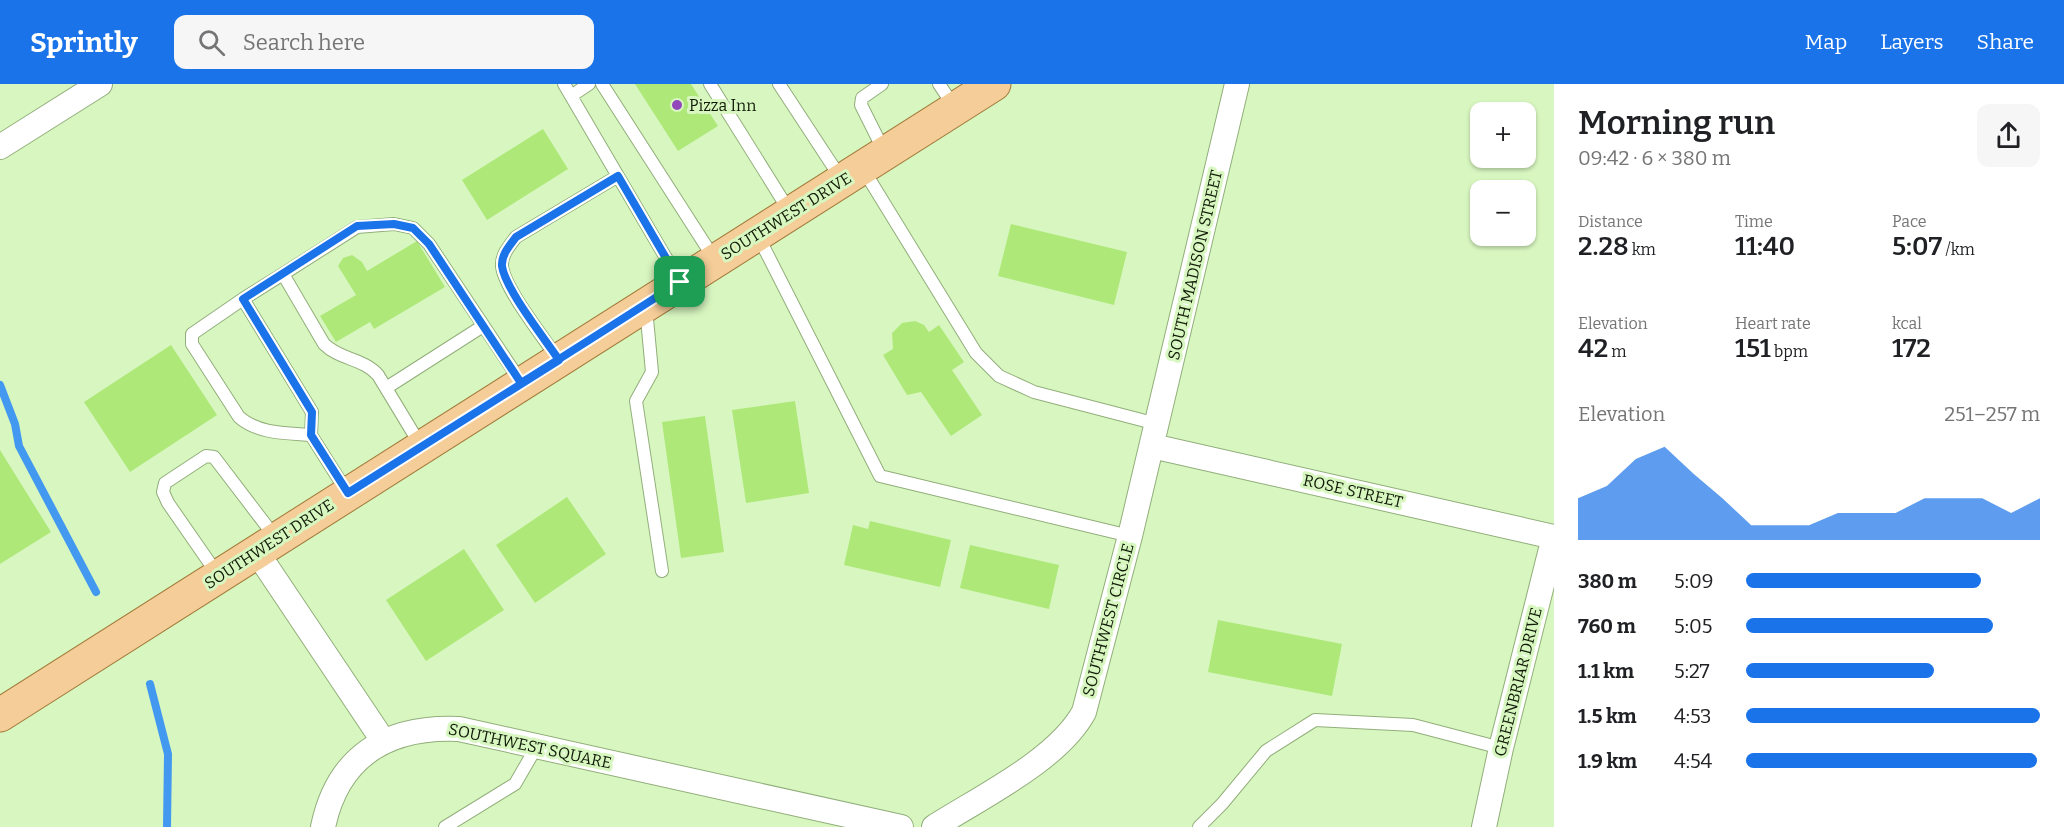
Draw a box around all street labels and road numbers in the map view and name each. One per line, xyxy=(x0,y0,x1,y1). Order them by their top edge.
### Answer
street label: SOUTHWEST DRIVE xyxy=(717,168,855,264)
street label: SOUTH MADISON STREET xyxy=(1164,168,1226,362)
street label: ROSE STREET xyxy=(1301,470,1405,512)
street label: SOUTHWEST DRIVE xyxy=(201,495,337,593)
street label: SOUTHWEST CIRCLE xyxy=(1078,541,1138,699)
street label: GREENBRIAR DRIVE xyxy=(1490,606,1546,758)
street label: SOUTHWEST SQUARE xyxy=(447,719,613,773)

